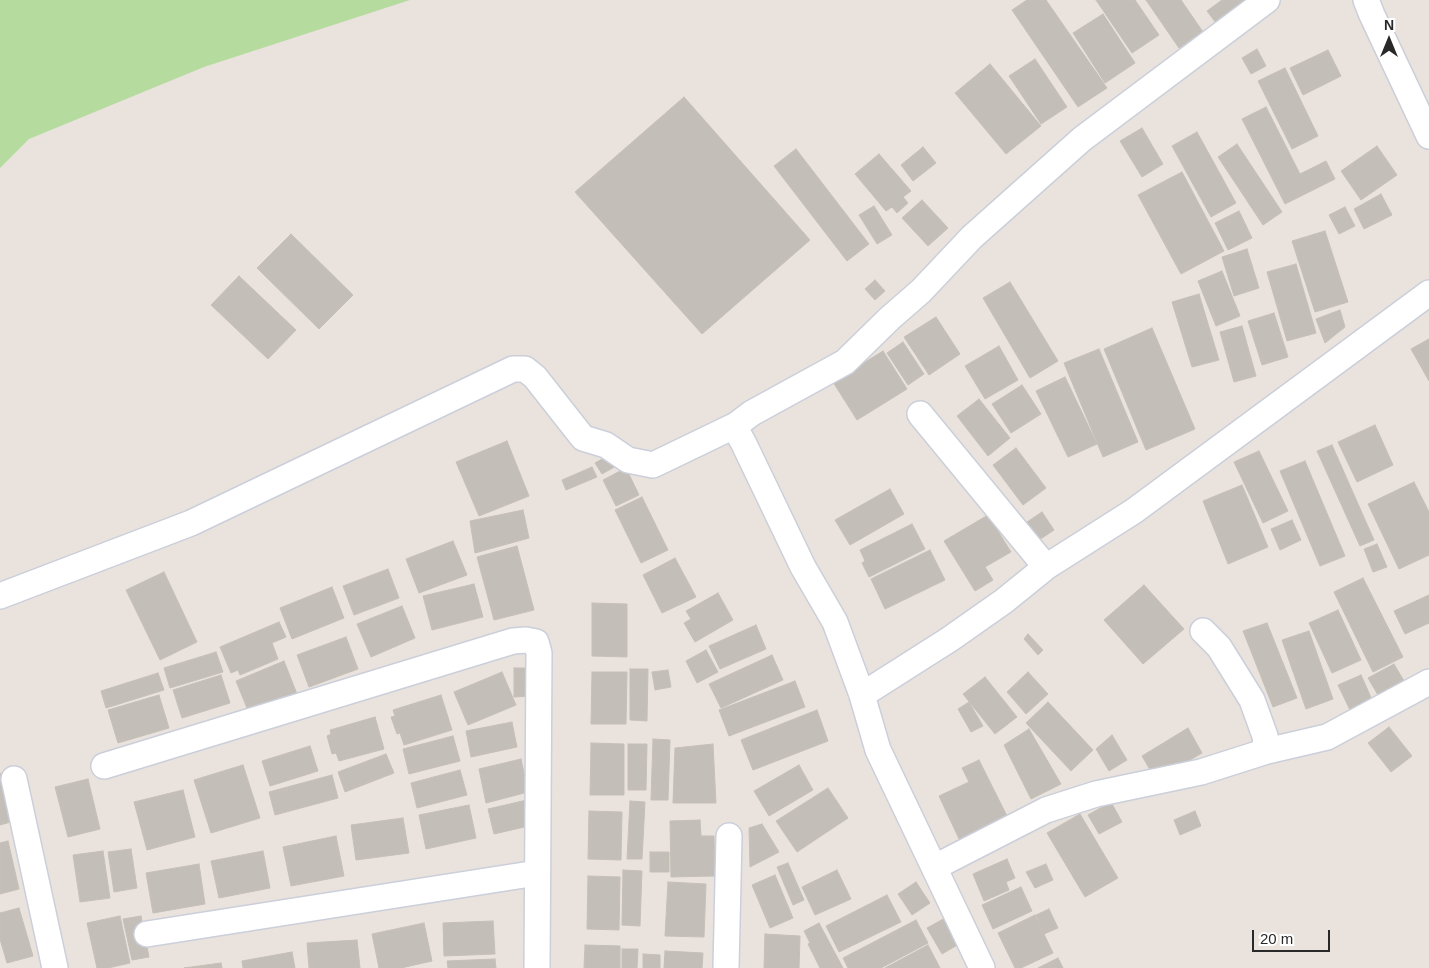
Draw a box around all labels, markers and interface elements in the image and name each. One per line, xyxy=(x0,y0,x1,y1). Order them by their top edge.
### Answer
north arrow xyxy=(1364,15,1414,65)
text: N xyxy=(1384,17,1394,33)
scale bar xyxy=(1254,920,1332,952)
text: 20 m xyxy=(1260,930,1293,947)

